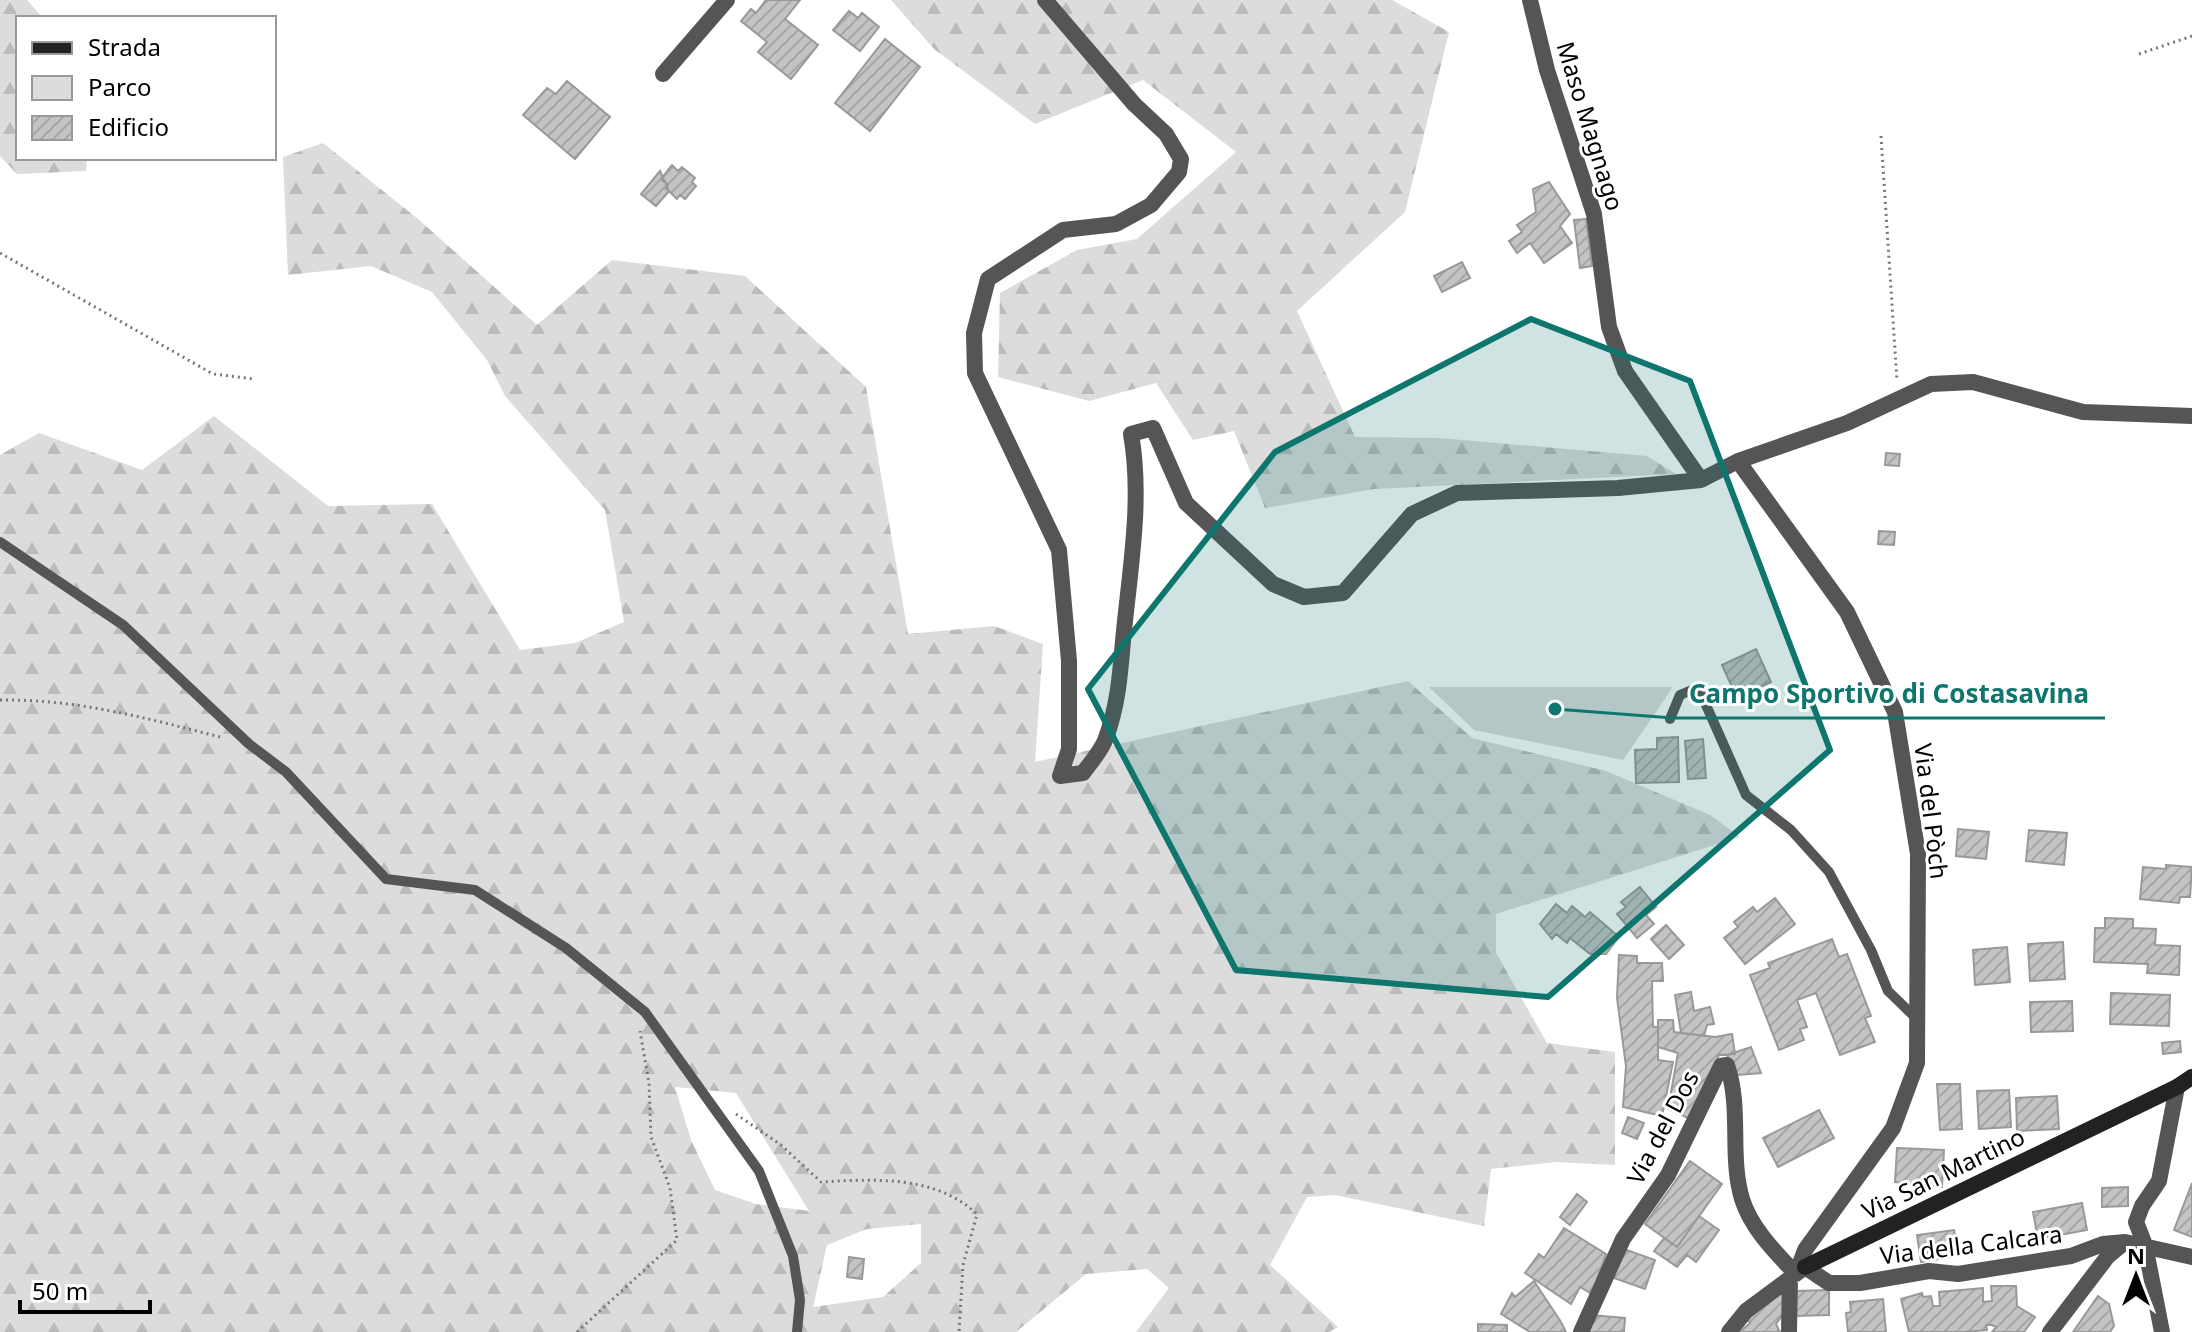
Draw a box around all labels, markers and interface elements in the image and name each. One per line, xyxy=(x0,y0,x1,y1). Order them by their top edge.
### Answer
legend xyxy=(16,16,276,160)
text: Strada xyxy=(88,30,161,63)
street label: Maso Magnago xyxy=(1550,37,1632,215)
text: Parco xyxy=(88,70,151,103)
text: Edificio xyxy=(88,110,169,143)
callout: Campo Sportivo di Costasavina xyxy=(1673,668,2105,718)
text: Campo Sportivo di Costasavina xyxy=(1689,675,2089,711)
street label: Via del Pòch xyxy=(1907,741,1957,881)
street label: Via del Dos xyxy=(1618,1064,1706,1190)
street label: Via San Martino xyxy=(1856,1119,2030,1227)
street label: Via della Calcara xyxy=(1878,1216,2064,1272)
north arrow xyxy=(2096,1236,2176,1316)
text: N xyxy=(2127,1240,2145,1270)
scale bar xyxy=(20,1264,150,1314)
text: 50 m xyxy=(32,1274,88,1307)

